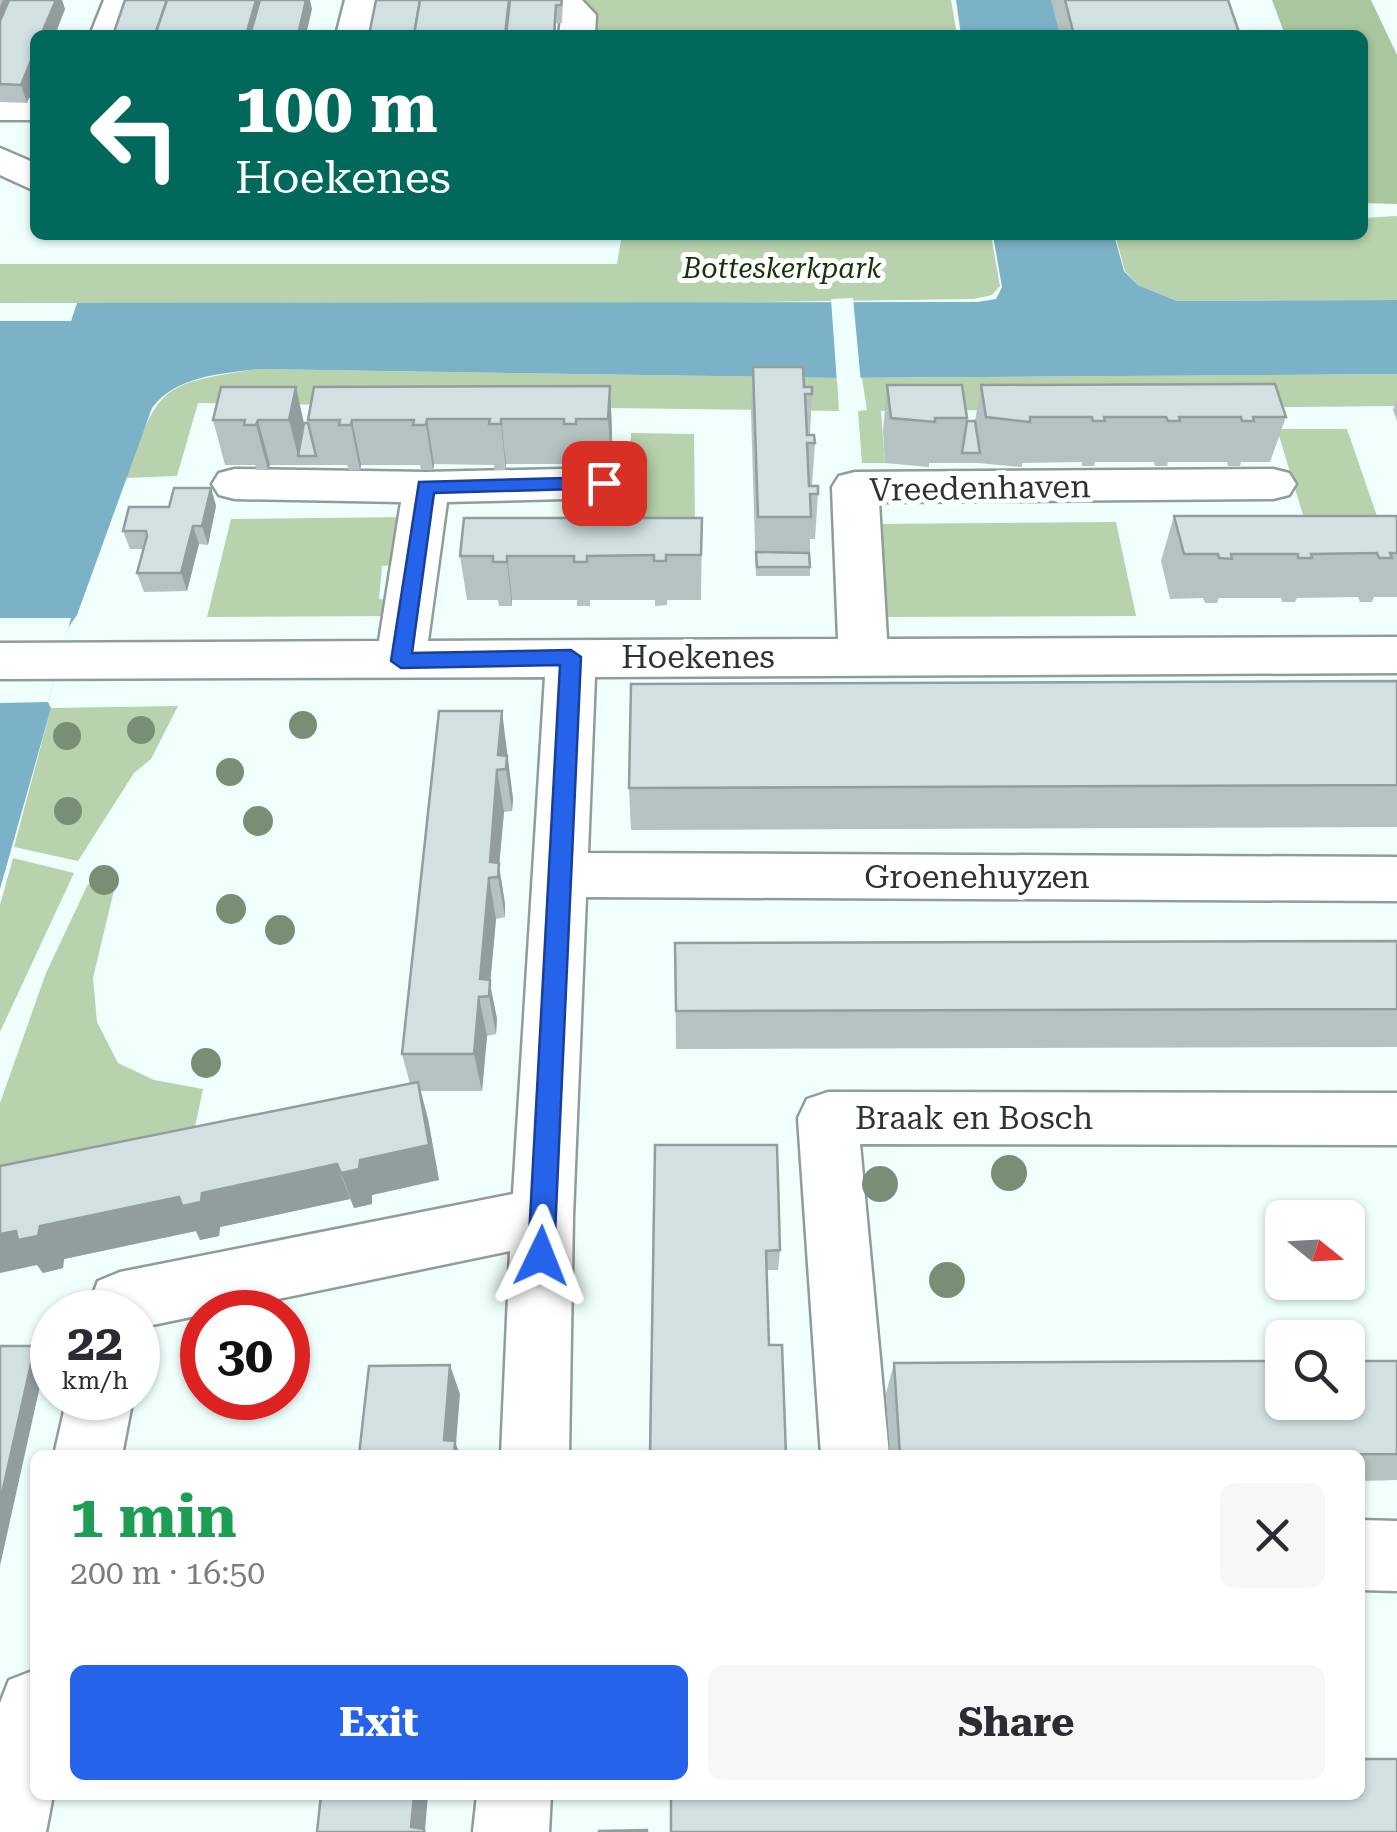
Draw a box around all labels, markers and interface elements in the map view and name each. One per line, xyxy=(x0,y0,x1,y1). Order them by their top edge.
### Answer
text: 100 m xyxy=(235,67,438,149)
icon: left xyxy=(70,70,200,200)
text: Hoekenes xyxy=(235,151,451,204)
park label: Botteskerkpark xyxy=(682,252,882,285)
pin xyxy=(562,441,647,526)
icon: arrive xyxy=(577,456,632,511)
street label: Vreedenhaven xyxy=(869,467,1091,509)
street label: Hoekenes xyxy=(621,638,775,676)
street label: Groenehuyzen xyxy=(864,858,1090,896)
street label: Braak en Bosch xyxy=(855,1099,1093,1137)
north arrow xyxy=(1265,1200,1365,1300)
map controls xyxy=(1265,1200,1365,1420)
position arrow xyxy=(489,1204,593,1308)
speed limit sign: 30 xyxy=(180,1290,310,1420)
text: 22 xyxy=(67,1314,123,1372)
button: search xyxy=(1265,1320,1365,1420)
text: km/h xyxy=(62,1366,128,1395)
text: 1 min xyxy=(70,1481,237,1552)
button: close xyxy=(1220,1483,1325,1588)
text: 200 m · 16:50 xyxy=(70,1554,265,1592)
button: Exit xyxy=(70,1665,688,1780)
button: Share xyxy=(708,1665,1325,1780)

